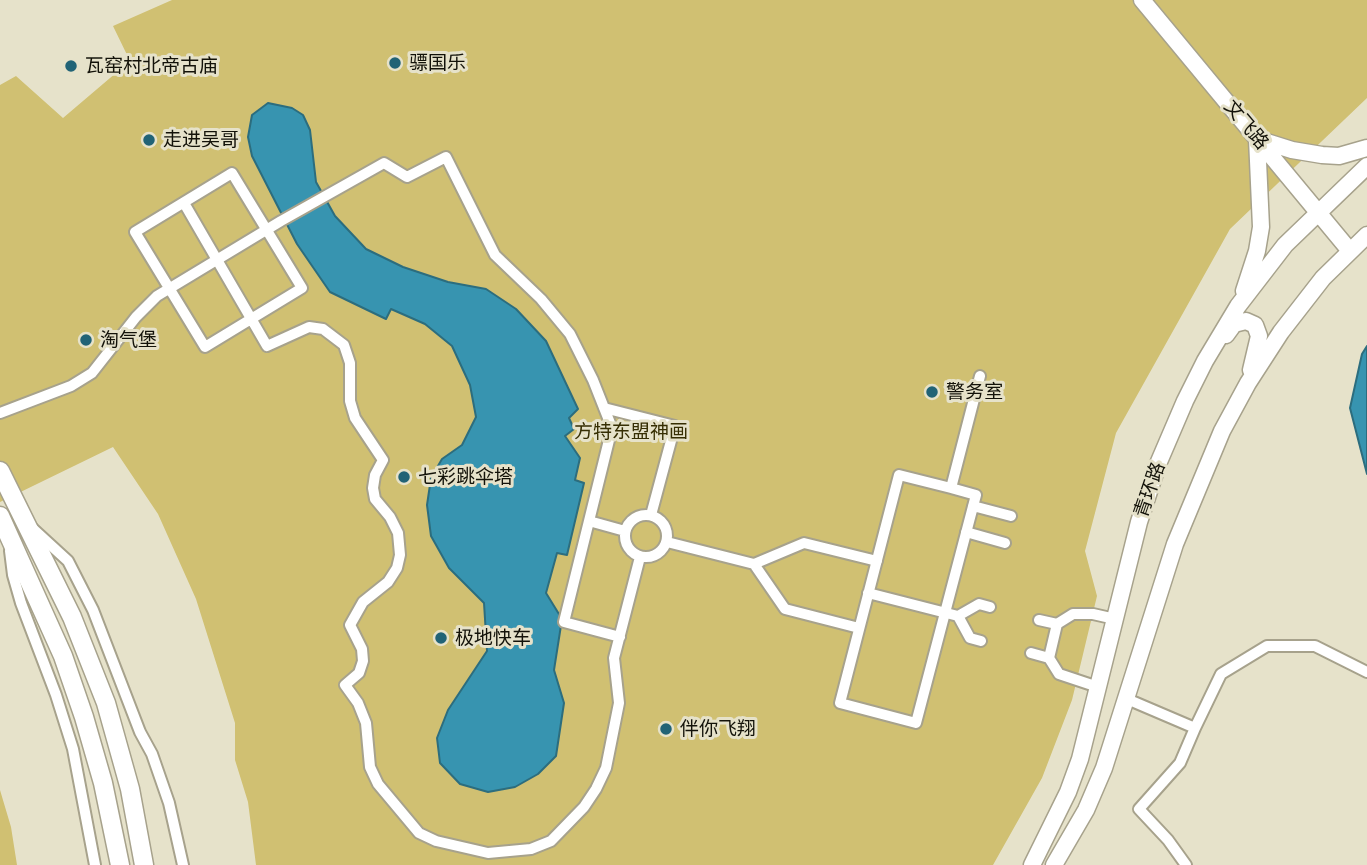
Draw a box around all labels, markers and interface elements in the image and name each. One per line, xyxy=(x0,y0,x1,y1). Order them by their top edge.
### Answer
place label: 骠国乐 xyxy=(409,52,466,74)
place label: 瓦窑村北帝古庙 xyxy=(85,55,218,77)
marker: 骠国乐 xyxy=(387,55,403,71)
marker: 瓦窑村北帝古庙 xyxy=(63,58,79,74)
street label: 文飞路 xyxy=(1219,96,1273,154)
place label: 走进吴哥 xyxy=(163,129,239,151)
marker: 走进吴哥 xyxy=(141,132,157,148)
place label: 淘气堡 xyxy=(100,329,157,351)
marker: 淘气堡 xyxy=(78,332,94,348)
place label: 警务室 xyxy=(946,381,1003,403)
marker: 警务室 xyxy=(924,384,940,400)
park label: 方特东盟神画 xyxy=(574,421,688,443)
street label: 青环路 xyxy=(1130,459,1170,521)
place label: 七彩跳伞塔 xyxy=(418,466,513,488)
marker: 七彩跳伞塔 xyxy=(396,469,412,485)
place label: 极地快车 xyxy=(455,627,531,649)
marker: 极地快车 xyxy=(433,630,449,646)
place label: 伴你飞翔 xyxy=(680,718,756,740)
marker: 伴你飞翔 xyxy=(658,721,674,737)

